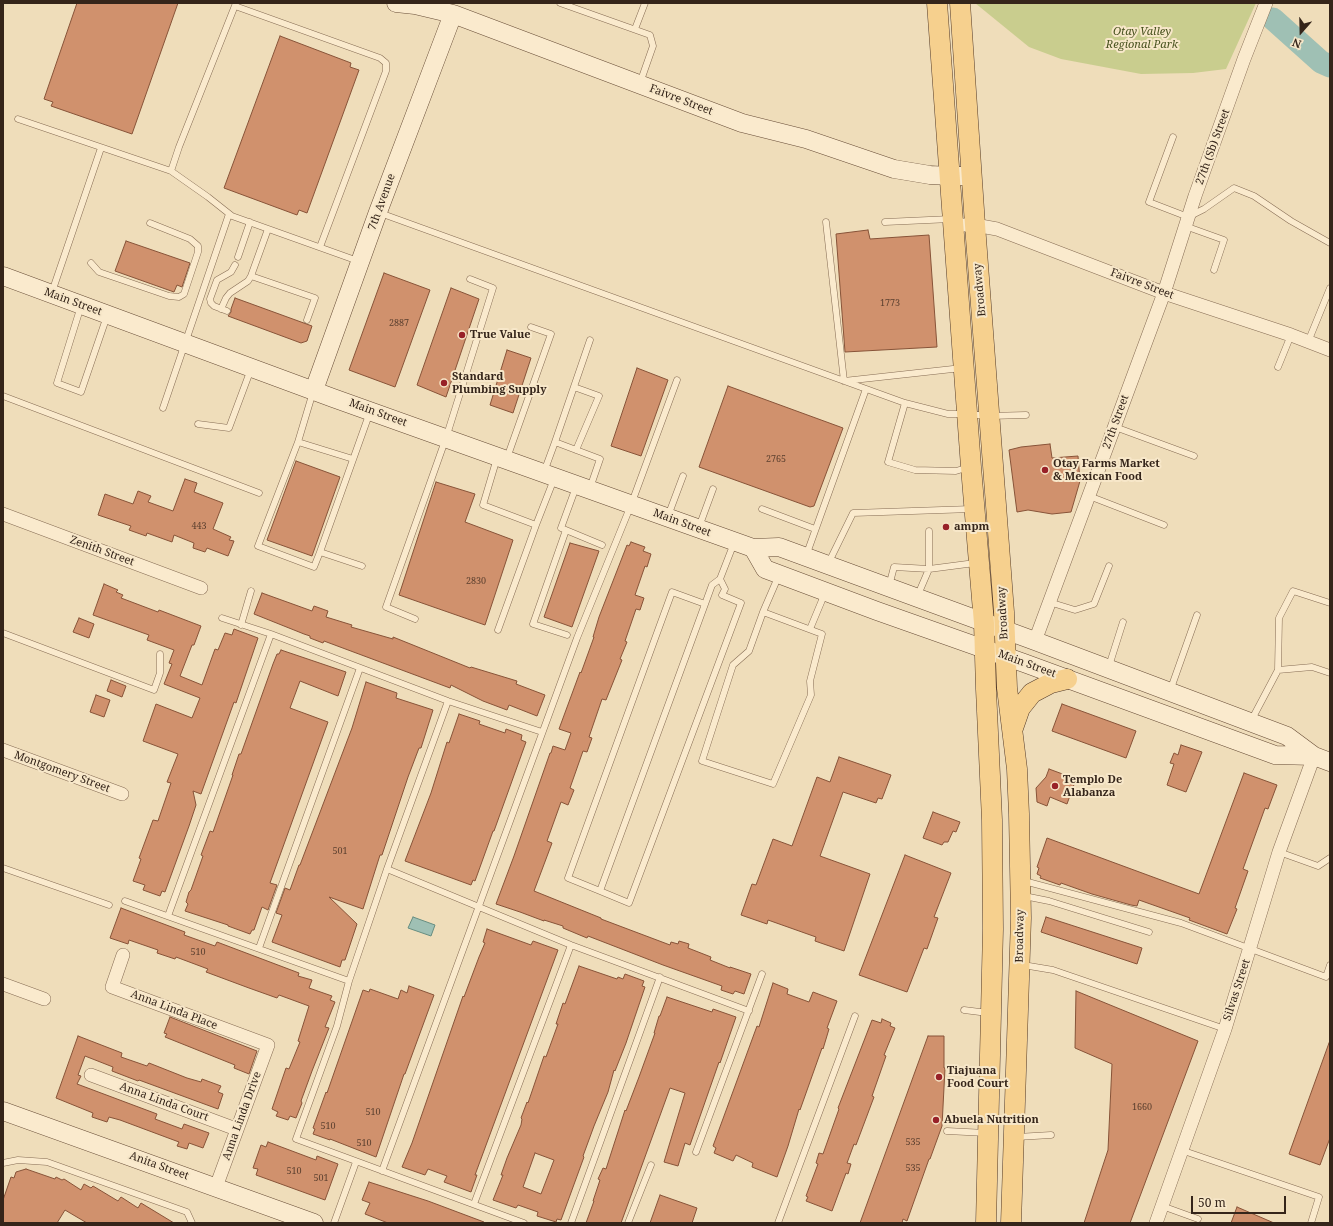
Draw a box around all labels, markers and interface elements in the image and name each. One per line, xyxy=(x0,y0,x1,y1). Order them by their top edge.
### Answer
north arrow xyxy=(1281,12,1321,52)
park label: Otay Valley Regional Park xyxy=(1106,25,1178,51)
text: N xyxy=(1290,35,1303,52)
street label: Faivre Street xyxy=(647,82,715,118)
street label: 27th (Sb) Street xyxy=(1193,107,1233,187)
street label: 7th Avenue xyxy=(366,172,398,232)
street label: Broadway xyxy=(971,263,989,317)
street label: Faivre Street xyxy=(1108,266,1176,302)
street label: Main Street xyxy=(42,285,104,319)
house number: 1773 xyxy=(880,298,900,308)
house number: 2887 xyxy=(389,318,409,328)
place label: True Value xyxy=(470,328,531,342)
marker: True Value xyxy=(457,330,467,340)
place label: Standard Plumbing Supply xyxy=(452,370,547,396)
marker: Standard Plumbing Supply xyxy=(439,378,449,388)
street label: 27th Street xyxy=(1100,393,1132,451)
street label: Main Street xyxy=(347,396,409,430)
house number: 2765 xyxy=(766,454,786,464)
place label: Otay Farms Market & Mexican Food xyxy=(1053,457,1160,483)
marker: Otay Farms Market & Mexican Food xyxy=(1040,465,1050,475)
street label: Main Street xyxy=(651,506,713,540)
place label: ampm xyxy=(954,520,989,534)
house number: 443 xyxy=(191,521,207,531)
marker: ampm xyxy=(941,522,951,532)
street label: Zenith Street xyxy=(68,533,136,569)
house number: 2830 xyxy=(466,576,486,586)
street label: Broadway xyxy=(995,586,1011,640)
street label: Main Street xyxy=(996,647,1058,681)
street label: Montgomery Street xyxy=(12,749,112,795)
place label: Templo De Alabanza xyxy=(1063,773,1122,799)
marker: Templo De Alabanza xyxy=(1050,781,1060,791)
house number: 501 xyxy=(332,846,348,856)
street label: Broadway xyxy=(1013,909,1027,963)
house number: 510 xyxy=(190,947,206,957)
street label: Silvas Street xyxy=(1221,958,1253,1022)
street label: Anna Linda Place xyxy=(129,987,219,1033)
place label: Tiajuana Food Court xyxy=(947,1064,1009,1090)
street label: Anna Linda Drive xyxy=(220,1070,264,1162)
marker: Tiajuana Food Court xyxy=(934,1072,944,1082)
street label: Anna Linda Court xyxy=(118,1080,210,1124)
house number: 1660 xyxy=(1132,1102,1152,1112)
house number: 510 xyxy=(365,1107,381,1117)
place label: Abuela Nutrition xyxy=(944,1113,1039,1127)
marker: Abuela Nutrition xyxy=(931,1115,941,1125)
house number: 510 xyxy=(320,1121,336,1131)
house number: 535 xyxy=(905,1137,921,1147)
house number: 510 xyxy=(356,1138,372,1148)
street label: Anita Street xyxy=(128,1149,190,1183)
house number: 535 xyxy=(905,1163,921,1173)
house number: 510 xyxy=(286,1166,302,1176)
house number: 501 xyxy=(313,1173,329,1183)
scale bar xyxy=(1193,1188,1288,1214)
text: 50 m xyxy=(1198,1194,1226,1211)

